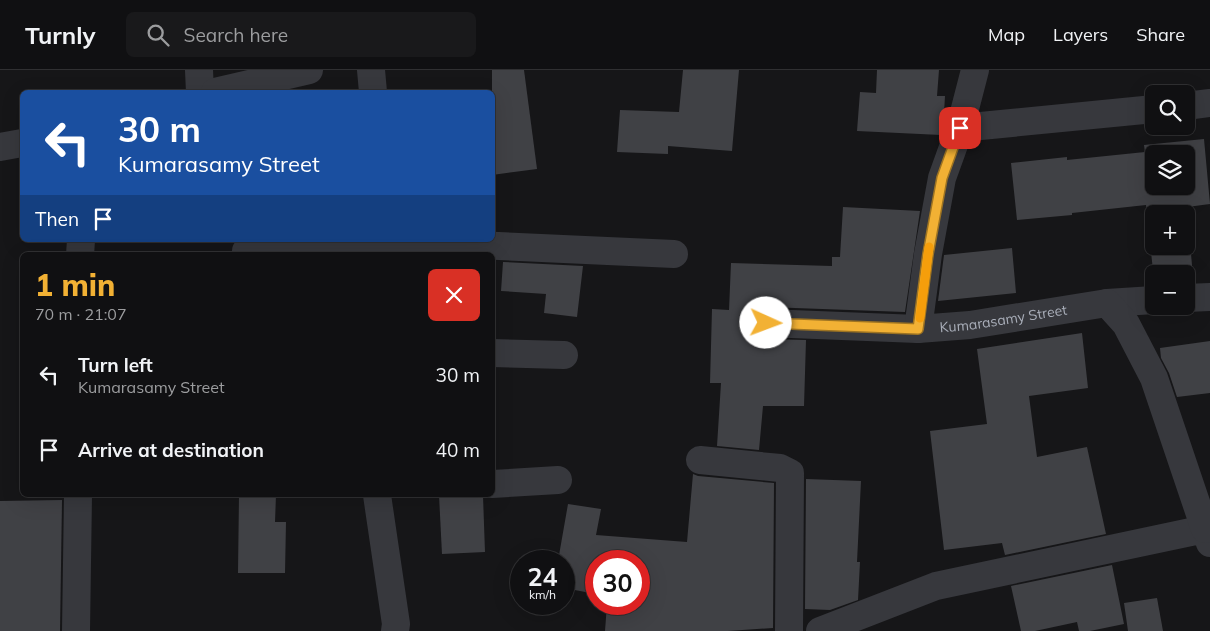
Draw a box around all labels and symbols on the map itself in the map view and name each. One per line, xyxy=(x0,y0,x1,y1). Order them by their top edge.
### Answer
pin xyxy=(939,107,981,149)
position arrow xyxy=(739,296,791,348)
street label: Kumarasamy Street xyxy=(939,301,1068,336)
speed limit sign: 30 xyxy=(585,550,650,615)

